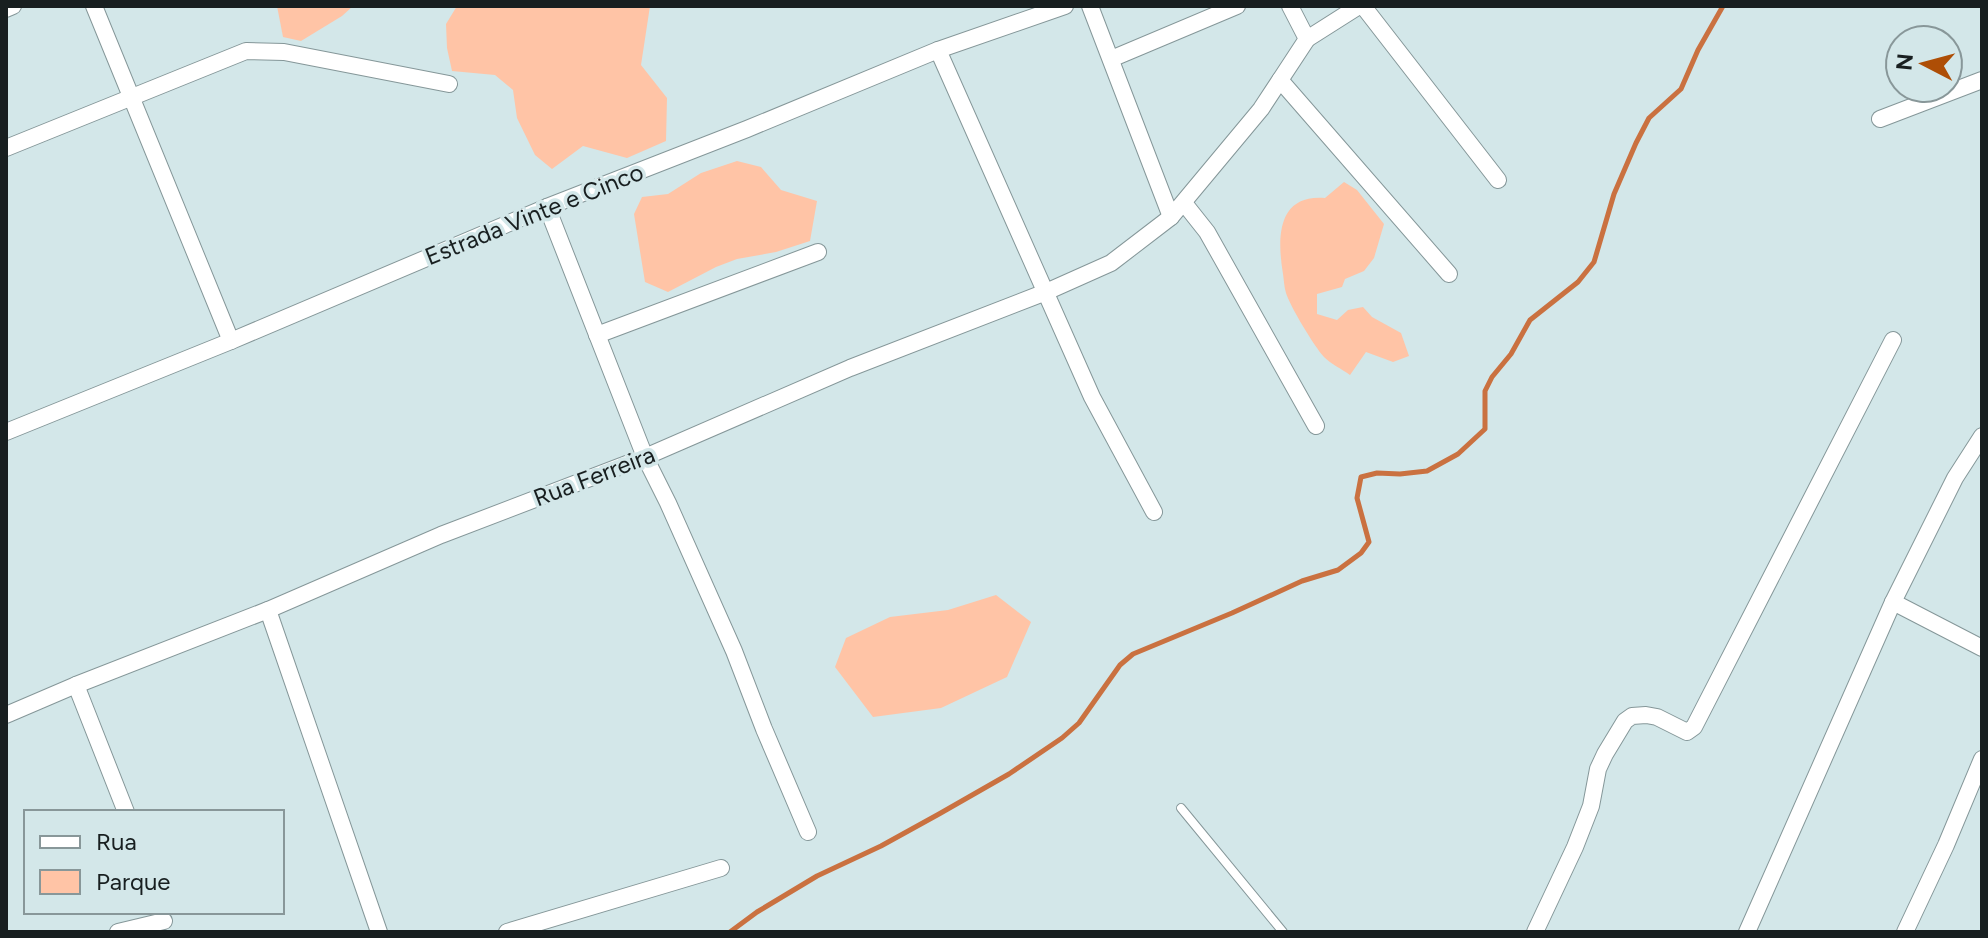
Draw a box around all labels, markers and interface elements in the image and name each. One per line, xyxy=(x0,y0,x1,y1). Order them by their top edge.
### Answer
north arrow xyxy=(1884,24,1964,104)
text: N xyxy=(1890,52,1919,72)
street label: Estrada Vinte e Cinco xyxy=(421,157,647,271)
street label: Rua Ferreira xyxy=(529,440,659,512)
legend xyxy=(24,810,284,914)
text: Rua xyxy=(96,827,137,856)
text: Parque xyxy=(96,867,170,896)

